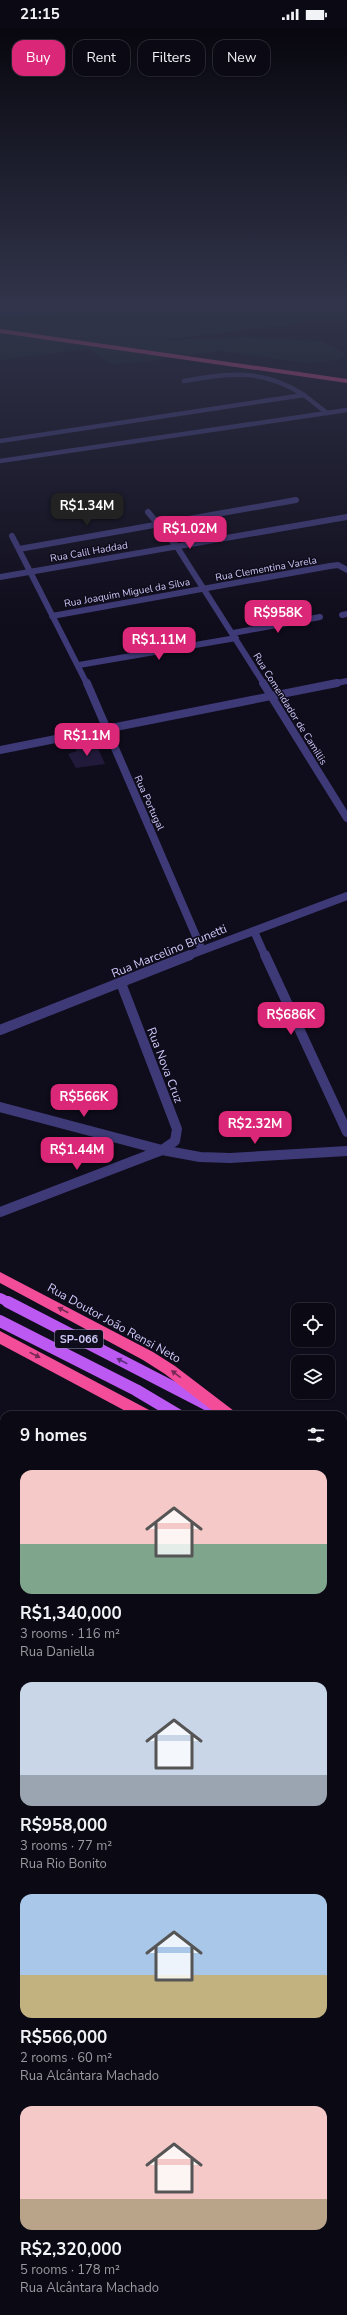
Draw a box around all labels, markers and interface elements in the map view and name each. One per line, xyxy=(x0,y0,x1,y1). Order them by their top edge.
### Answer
text: 21:15 xyxy=(20,4,60,24)
chip: Buy xyxy=(12,40,65,76)
chip: Rent xyxy=(73,40,130,76)
chip: Filters xyxy=(138,40,205,76)
chip: New xyxy=(213,40,270,76)
pin: R$1.34M xyxy=(50,493,124,527)
text: R$1.34M xyxy=(60,497,114,515)
pin: R$1.02M xyxy=(153,516,227,550)
text: R$1.02M xyxy=(163,520,217,538)
street label: Rua Calil Haddad xyxy=(49,538,129,566)
street label: Rua Clementina Varela xyxy=(214,553,318,585)
street label: Rua Joaquim Miguel da Silva xyxy=(63,575,191,611)
pin: R$958K xyxy=(245,600,311,634)
text: R$958K xyxy=(254,604,302,622)
pin: R$1.11M xyxy=(122,627,196,661)
text: R$1.11M xyxy=(132,631,186,649)
street label: Rua Comendador de Camillis xyxy=(250,650,330,768)
pin: R$1.1M xyxy=(54,723,120,757)
text: R$1.1M xyxy=(64,727,110,745)
street label: Rua Portugal xyxy=(131,773,167,833)
street label: Rua Marcelino Brunetti xyxy=(109,921,229,981)
pin: R$686K xyxy=(258,1002,324,1036)
text: R$686K xyxy=(267,1006,315,1024)
street label: Rua Nova Cruz xyxy=(143,1025,187,1106)
pin: R$566K xyxy=(51,1084,117,1118)
text: R$566K xyxy=(60,1088,108,1106)
pin: R$2.32M xyxy=(218,1111,292,1145)
text: R$2.32M xyxy=(228,1115,282,1133)
pin: R$1.44M xyxy=(40,1137,114,1171)
text: R$1.44M xyxy=(50,1141,104,1159)
street label: Rua Doutor João Rensi Neto xyxy=(44,1280,184,1367)
map controls xyxy=(291,1303,335,1399)
button: locate xyxy=(291,1303,335,1347)
one-way arrow xyxy=(57,1307,68,1314)
road number: SP-066 xyxy=(55,1330,103,1348)
one-way arrow xyxy=(29,1352,40,1358)
button: layers xyxy=(291,1355,335,1399)
one-way arrow xyxy=(117,1358,128,1365)
one-way arrow xyxy=(170,1370,181,1378)
text: 9 homes xyxy=(20,1424,87,1447)
icon: filters xyxy=(305,1424,327,1446)
icon: home xyxy=(138,1496,210,1568)
text: R$1,340,000 xyxy=(20,1602,122,1625)
text: 3 rooms · 116 m² xyxy=(20,1625,120,1643)
text: Rua Daniella xyxy=(20,1643,95,1661)
icon: home xyxy=(138,1708,210,1780)
text: R$958,000 xyxy=(20,1814,107,1837)
text: 3 rooms · 77 m² xyxy=(20,1837,112,1855)
text: Rua Rio Bonito xyxy=(20,1855,107,1873)
icon: home xyxy=(138,1920,210,1992)
text: R$566,000 xyxy=(20,2026,107,2049)
text: 2 rooms · 60 m² xyxy=(20,2049,112,2067)
text: Rua Alcântara Machado xyxy=(20,2067,159,2085)
icon: home xyxy=(138,2132,210,2204)
text: R$2,320,000 xyxy=(20,2238,122,2261)
text: 5 rooms · 178 m² xyxy=(20,2261,120,2279)
text: Rua Alcântara Machado xyxy=(20,2279,159,2297)

